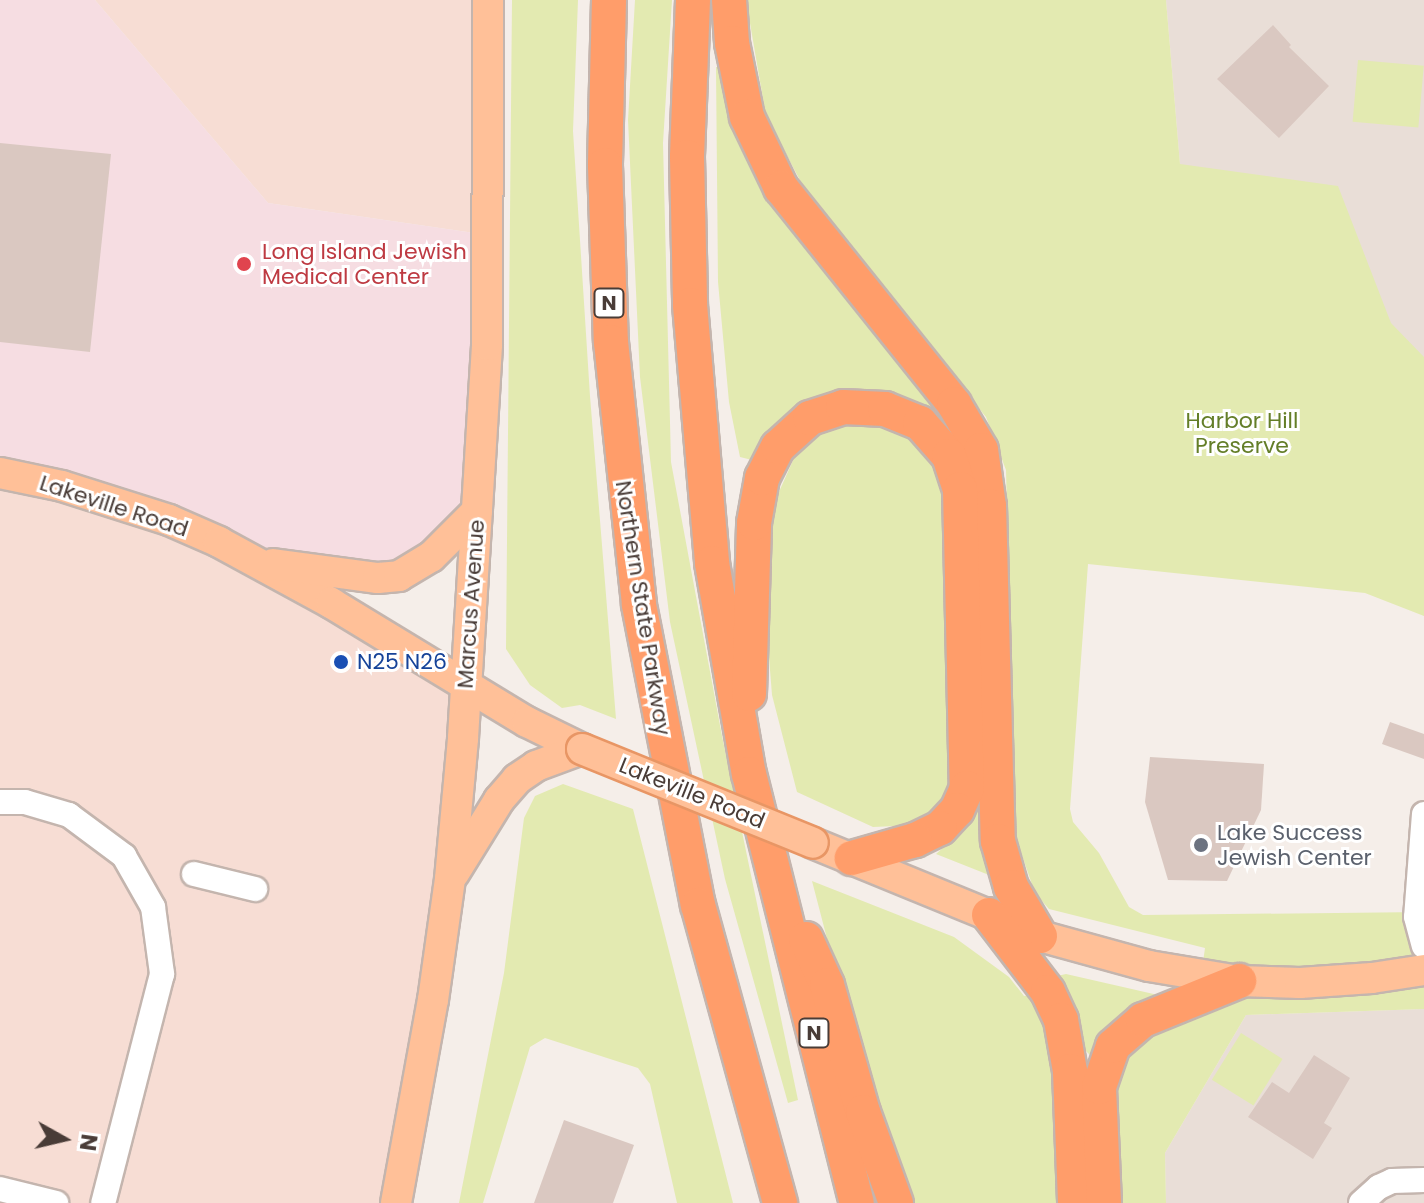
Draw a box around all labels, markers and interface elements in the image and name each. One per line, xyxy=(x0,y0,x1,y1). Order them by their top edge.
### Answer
place label: Long Island Jewish Medical Center xyxy=(262,238,467,290)
marker: Long Island Jewish Medical Center xyxy=(233,253,255,275)
road number: N xyxy=(593,287,625,319)
park label: Harbor Hill Preserve xyxy=(1186,407,1298,458)
street label: Lakeville Road xyxy=(36,470,192,542)
street label: Northern State Parkway xyxy=(610,479,676,737)
street label: Marcus Avenue xyxy=(452,519,490,689)
place label: N25 N26 xyxy=(357,649,447,675)
marker: N25 N26 xyxy=(332,653,350,671)
street label: Lakeville Road xyxy=(615,752,769,834)
place label: Lake Success Jewish Center xyxy=(1217,819,1372,870)
marker: Lake Success Jewish Center xyxy=(1192,836,1210,854)
road number: N xyxy=(798,1017,830,1049)
north arrow xyxy=(24,1099,104,1179)
text: N xyxy=(72,1132,105,1153)

